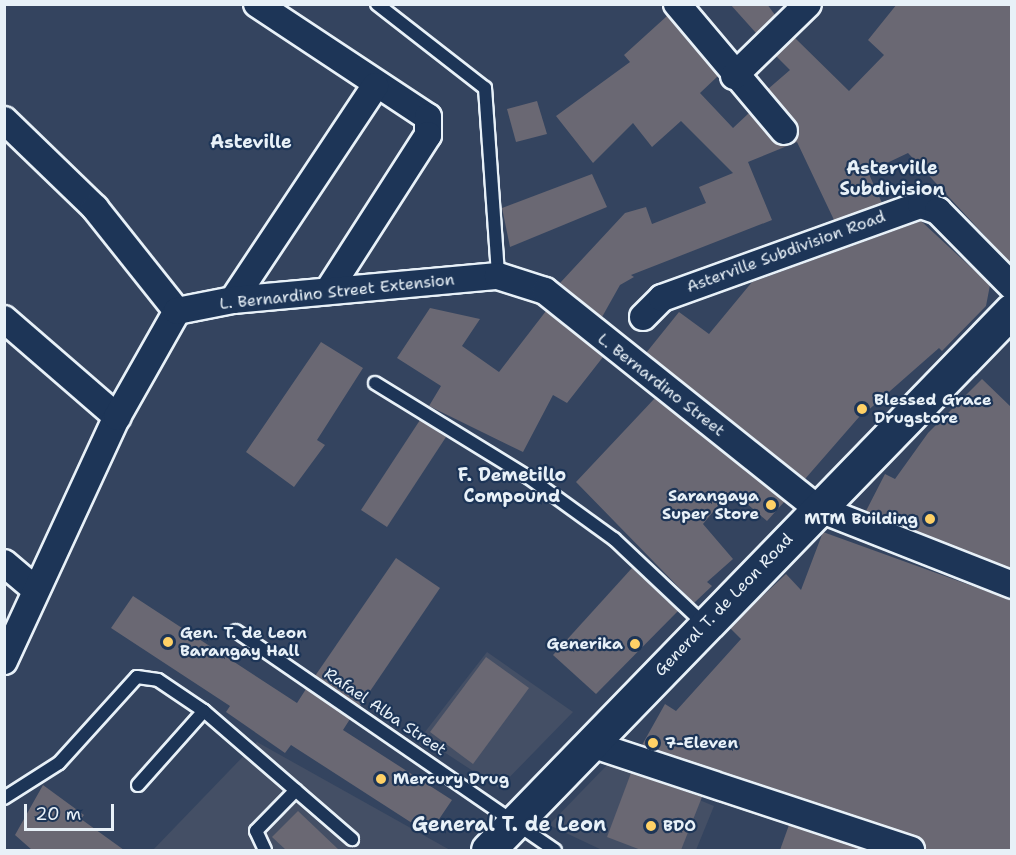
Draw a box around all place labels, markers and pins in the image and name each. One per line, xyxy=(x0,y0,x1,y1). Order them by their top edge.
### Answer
place label: Blessed Grace Drugstore xyxy=(874,390,992,428)
marker: Blessed Grace Drugstore xyxy=(855,402,869,416)
place label: Sarangaya Super Store xyxy=(662,486,759,524)
marker: Sarangaya Super Store xyxy=(764,498,778,512)
place label: MTM Building xyxy=(804,509,918,529)
marker: MTM Building xyxy=(923,512,937,526)
place label: Gen. T. de Leon Barangay Hall xyxy=(180,623,307,661)
place label: Generika xyxy=(546,634,623,654)
marker: Gen. T. de Leon Barangay Hall xyxy=(161,635,175,649)
marker: Generika xyxy=(628,637,642,651)
place label: 7-Eleven xyxy=(665,733,738,753)
marker: 7-Eleven xyxy=(646,736,660,750)
place label: Mercury Drug xyxy=(393,769,509,789)
marker: Mercury Drug xyxy=(374,772,388,786)
place label: BDO xyxy=(663,816,696,836)
marker: BDO xyxy=(644,819,658,833)

